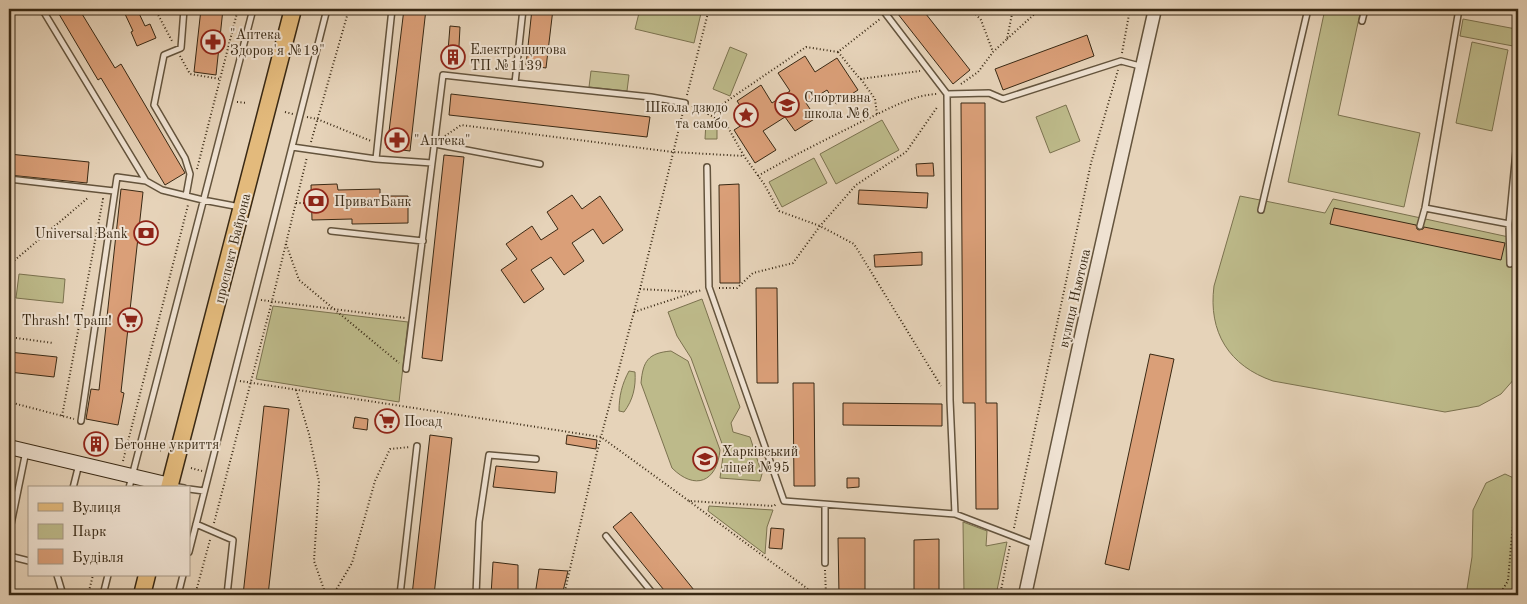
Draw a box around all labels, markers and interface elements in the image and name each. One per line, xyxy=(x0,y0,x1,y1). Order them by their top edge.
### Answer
place label: "Аптека Здоров'я №19" xyxy=(230,28,325,58)
pharmacy icon: "Аптека Здоров'я №19" xyxy=(200,29,226,55)
place label: Електрощитова ТП №1139 xyxy=(470,43,566,73)
building icon: Електрощитова ТП №1139 xyxy=(440,44,466,70)
place label: Спортивна школа №6 xyxy=(804,91,871,121)
school or university icon: Спортивна школа №6 xyxy=(774,92,800,118)
place label: Школа дзюдо та самбо xyxy=(645,101,728,131)
place icon: Школа дзюдо та самбо xyxy=(733,102,759,128)
pharmacy icon: "Аптека" xyxy=(384,127,410,153)
place label: "Аптека" xyxy=(414,134,470,148)
bank icon: ПриватБанк xyxy=(303,188,329,214)
street label: проспект Байрона xyxy=(213,192,253,305)
place label: ПриватБанк xyxy=(334,195,412,209)
bank icon: Universal Bank xyxy=(133,220,159,246)
place label: Universal Bank xyxy=(35,227,128,241)
street label: вулиця Ньютона xyxy=(1057,247,1093,349)
supermarket icon: Thrash! Траш! xyxy=(117,307,143,333)
place label: Thrash! Траш! xyxy=(21,314,112,328)
supermarket icon: Посад xyxy=(374,408,400,434)
place label: Посад xyxy=(404,415,442,429)
building icon: Бетонне укриття xyxy=(83,431,109,457)
place label: Бетонне укриття xyxy=(114,438,219,452)
place label: Харківський ліцей №95 xyxy=(722,445,798,475)
school or university icon: Харківський ліцей №95 xyxy=(692,446,718,472)
legend xyxy=(28,486,190,576)
text: Вулиця xyxy=(72,501,121,516)
text: Парк xyxy=(72,525,107,540)
text: Будівля xyxy=(72,551,124,566)

